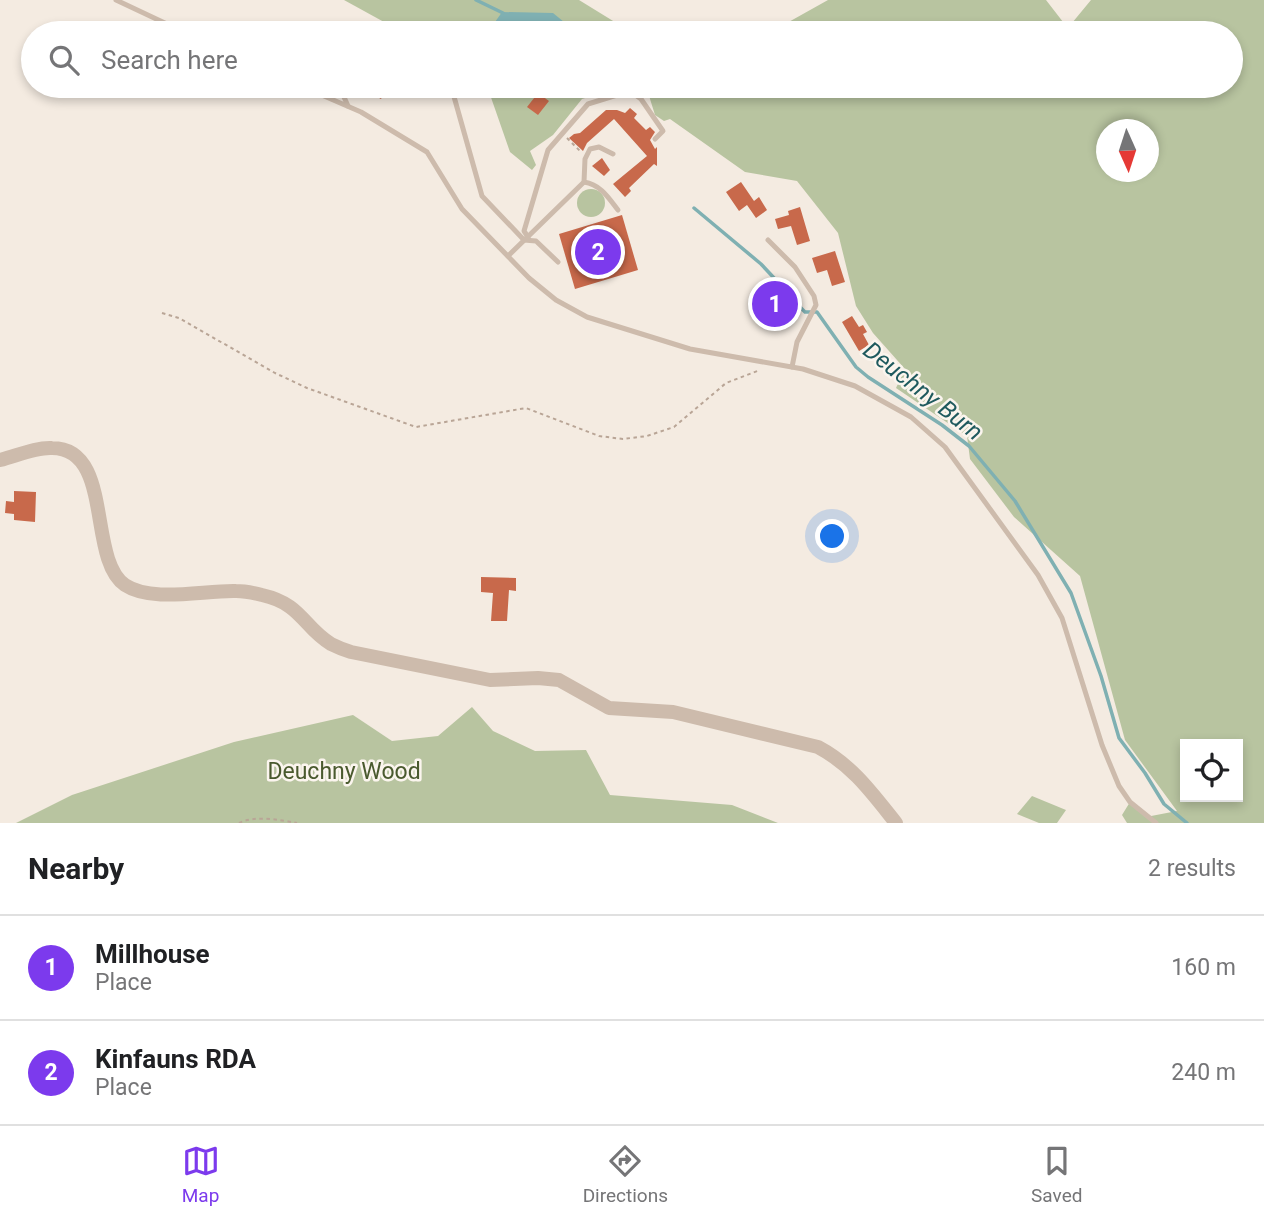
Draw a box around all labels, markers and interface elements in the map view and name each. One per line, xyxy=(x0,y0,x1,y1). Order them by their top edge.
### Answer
search box xyxy=(21,21,1243,98)
icon: search xyxy=(45,41,83,79)
text: Search here xyxy=(101,45,238,75)
north arrow xyxy=(1096,119,1159,182)
pin: 2 xyxy=(575,226,621,278)
pin: 1 xyxy=(752,278,798,330)
water label: Deuchny Burn xyxy=(858,336,988,446)
your location xyxy=(815,519,849,553)
map controls xyxy=(1180,739,1243,802)
button: locate xyxy=(1180,739,1243,802)
park label: Deuchny Wood xyxy=(267,758,421,785)
text: Nearby xyxy=(28,851,124,886)
text: 2 results xyxy=(1148,855,1236,882)
text: Millhouse xyxy=(95,939,210,969)
text: 1 xyxy=(44,954,58,981)
text: 160 m xyxy=(1171,954,1236,981)
text: Place xyxy=(95,969,152,996)
text: Kinfauns RDA xyxy=(95,1044,256,1074)
text: 2 xyxy=(44,1059,58,1086)
text: 240 m xyxy=(1171,1059,1236,1086)
text: Place xyxy=(95,1074,152,1101)
tab: Map xyxy=(182,1142,220,1207)
tab: Directions xyxy=(583,1142,668,1207)
tab: Saved xyxy=(1031,1142,1082,1207)

